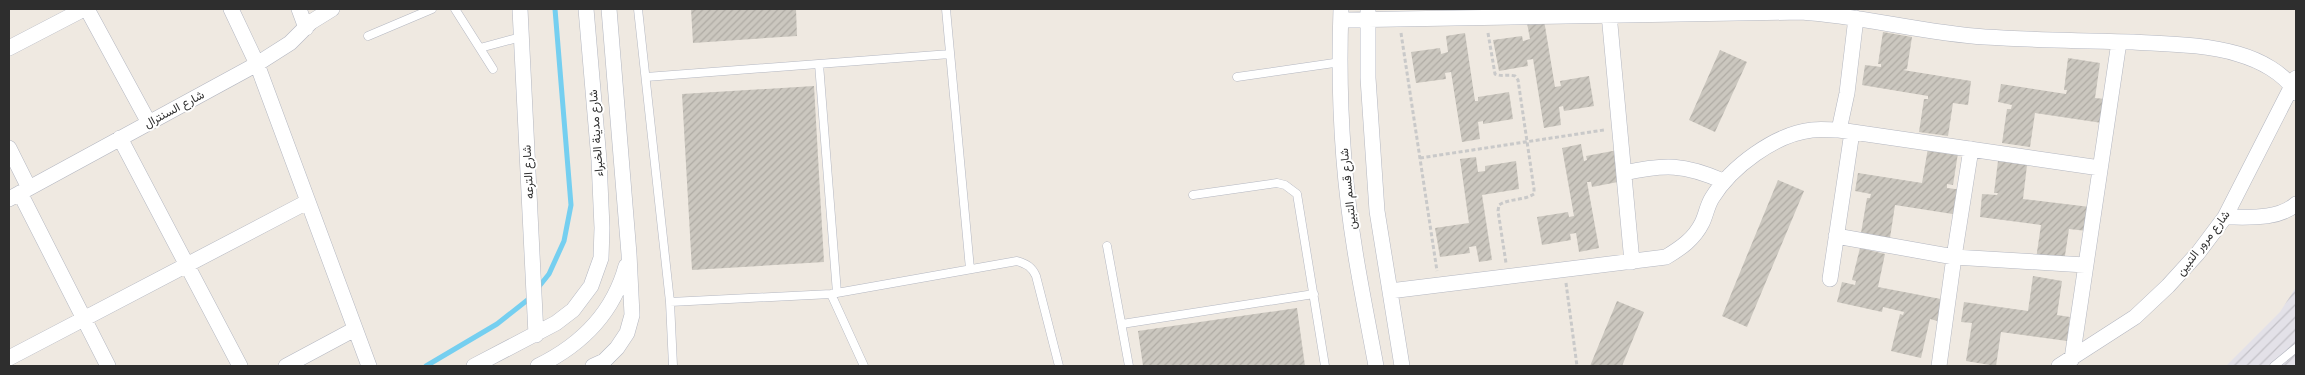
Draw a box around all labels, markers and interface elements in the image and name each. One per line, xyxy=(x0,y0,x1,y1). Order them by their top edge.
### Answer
street label: شارع السنترال xyxy=(141,86,207,133)
street label: شارع مدينة الخبراء xyxy=(585,89,608,177)
street label: شارع الترعه xyxy=(519,145,538,199)
street label: شارع قسم التبين xyxy=(1336,147,1361,230)
street label: شارع مرور التبين xyxy=(2172,207,2234,280)

